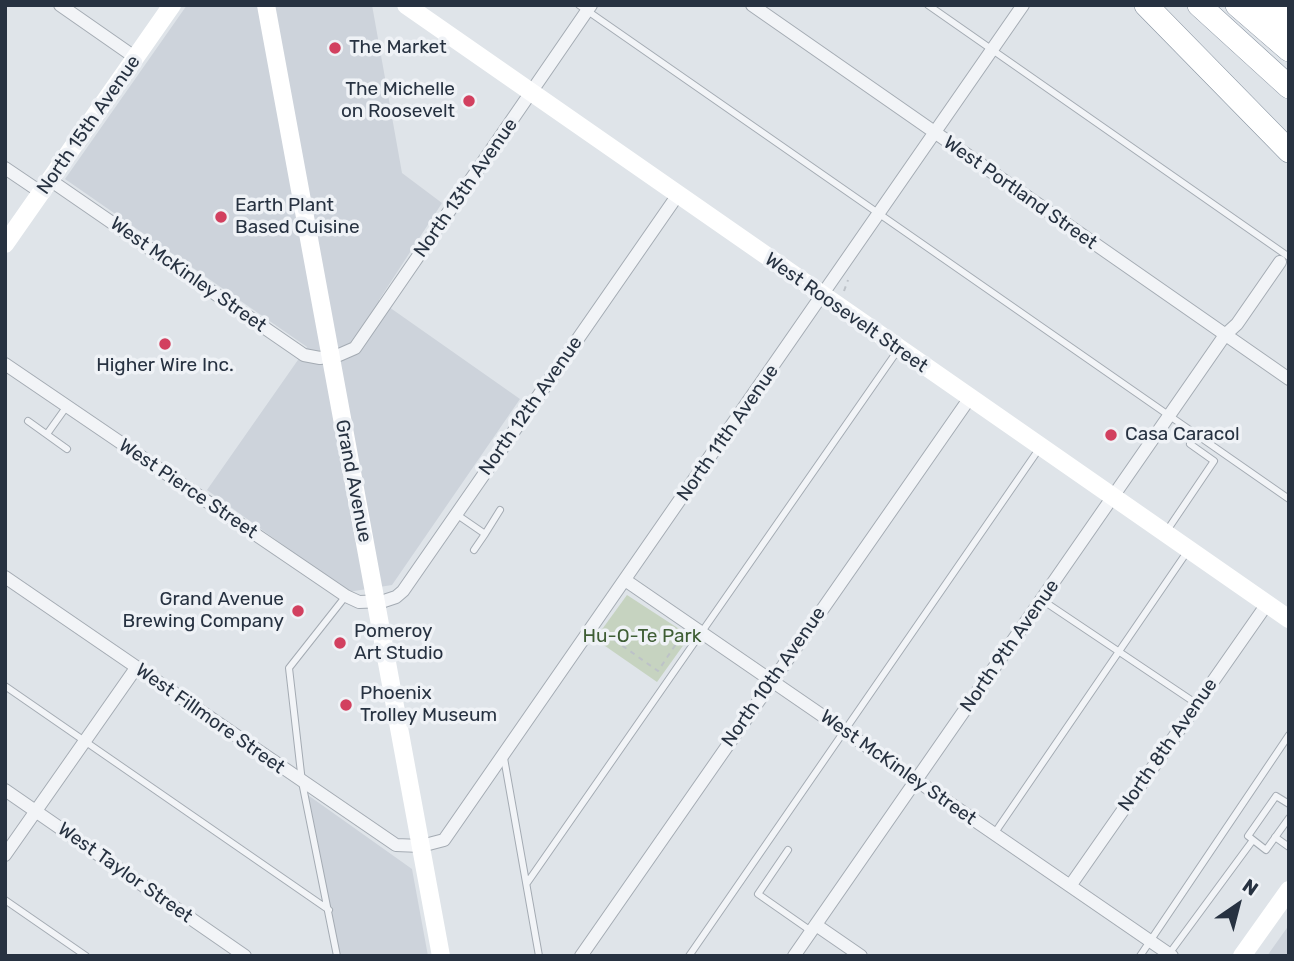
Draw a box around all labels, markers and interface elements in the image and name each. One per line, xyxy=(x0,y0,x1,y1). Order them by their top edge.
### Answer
place label: The Market xyxy=(349,37,447,59)
marker: The Market xyxy=(327,40,343,56)
street label: North 15th Avenue xyxy=(32,51,146,199)
place label: The Michelle on Roosevelt xyxy=(341,79,455,123)
marker: The Michelle on Roosevelt xyxy=(461,93,477,109)
street label: North 13th Avenue xyxy=(409,114,523,262)
street label: West Portland Street xyxy=(939,131,1101,255)
place label: Earth Plant Based Cuisine xyxy=(235,195,360,239)
marker: Earth Plant Based Cuisine xyxy=(213,209,229,225)
street label: West McKinley Street xyxy=(106,213,270,337)
street label: West Roosevelt Street xyxy=(760,248,932,378)
street label: North 12th Avenue xyxy=(474,332,588,480)
marker: Higher Wire Inc. xyxy=(157,336,173,352)
place label: Higher Wire Inc. xyxy=(96,355,234,377)
street label: North 11th Avenue xyxy=(672,360,784,506)
street label: Grand Avenue xyxy=(330,418,376,544)
place label: Casa Caracol xyxy=(1125,424,1240,446)
marker: Casa Caracol xyxy=(1103,427,1119,443)
street label: West Pierce Street xyxy=(114,434,262,544)
street label: North 9th Avenue xyxy=(956,575,1064,717)
place label: Grand Avenue Brewing Company xyxy=(123,589,284,633)
marker: Grand Avenue Brewing Company xyxy=(290,603,306,619)
street label: North 10th Avenue xyxy=(717,603,831,751)
place label: Pomeroy Art Studio xyxy=(354,621,444,665)
park label: Hu-O-Te Park xyxy=(582,626,702,648)
marker: Pomeroy Art Studio xyxy=(332,635,348,651)
street label: West Fillmore Street xyxy=(131,659,289,779)
street label: North 8th Avenue xyxy=(1114,674,1222,816)
place label: Phoenix Trolley Museum xyxy=(360,683,497,727)
marker: Phoenix Trolley Museum xyxy=(338,697,354,713)
street label: West McKinley Street xyxy=(816,706,980,830)
street label: West Taylor Street xyxy=(53,818,197,928)
north arrow xyxy=(1203,870,1273,940)
text: N xyxy=(1238,874,1263,901)

